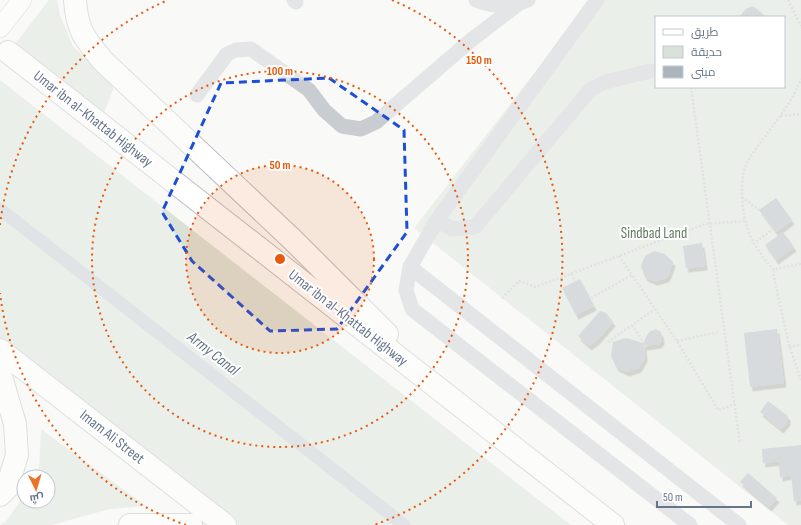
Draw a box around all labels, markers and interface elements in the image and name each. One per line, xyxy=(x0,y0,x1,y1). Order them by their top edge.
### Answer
legend xyxy=(655,16,785,88)
text: طريق xyxy=(691,25,719,40)
text: حديقة xyxy=(691,45,722,60)
text: 150 m xyxy=(466,53,492,68)
text: 100 m xyxy=(267,64,293,79)
text: مبنى xyxy=(691,65,716,80)
street label: Umar ibn al-Khattab Highway xyxy=(29,66,157,172)
text: 50 m xyxy=(270,158,290,173)
park label: Sindbad Land xyxy=(621,224,687,243)
centre of rings xyxy=(273,252,287,266)
street label: Umar ibn al-Khattab Highway xyxy=(284,265,412,371)
water label: Army Canal xyxy=(183,327,243,381)
street label: Imam Ali Street xyxy=(76,406,149,468)
north arrow xyxy=(16,469,56,509)
scale bar xyxy=(657,483,751,509)
text: 50 m xyxy=(663,490,683,505)
text: ش xyxy=(29,491,44,506)

